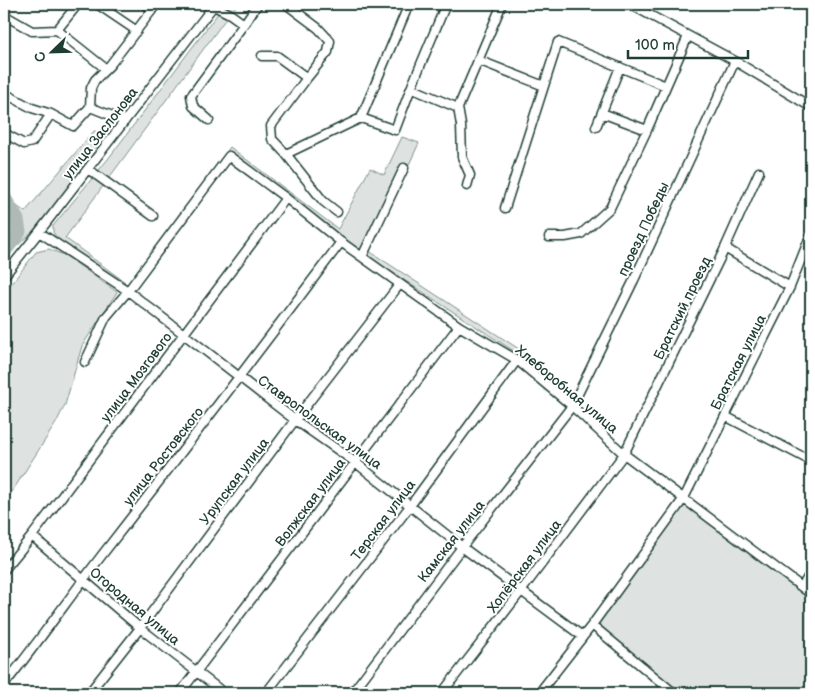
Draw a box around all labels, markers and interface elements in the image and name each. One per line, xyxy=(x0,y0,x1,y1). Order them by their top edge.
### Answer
north arrow xyxy=(28,28,78,78)
scale bar xyxy=(628,28,748,60)
text: 100 m xyxy=(635,36,675,55)
text: С xyxy=(31,49,50,65)
street label: улица Заслонова xyxy=(59,83,142,183)
street label: проезд Победы xyxy=(614,179,673,279)
street label: Братский проезд xyxy=(650,254,715,362)
street label: Братская улица xyxy=(707,311,770,413)
street label: улица Мозгового xyxy=(97,329,176,425)
street label: Хлеборобная улица xyxy=(512,342,622,438)
street label: Ставропольская улица xyxy=(254,372,386,474)
street label: улица Ростовского xyxy=(120,404,207,509)
street label: Урупская улица xyxy=(196,434,273,528)
street label: Волжская улица xyxy=(272,454,350,550)
street label: Терская улица xyxy=(348,476,420,564)
street label: Камская улица xyxy=(414,496,489,586)
street label: Хопёрская улица xyxy=(484,516,565,616)
street label: Огородная улица xyxy=(86,564,184,649)

